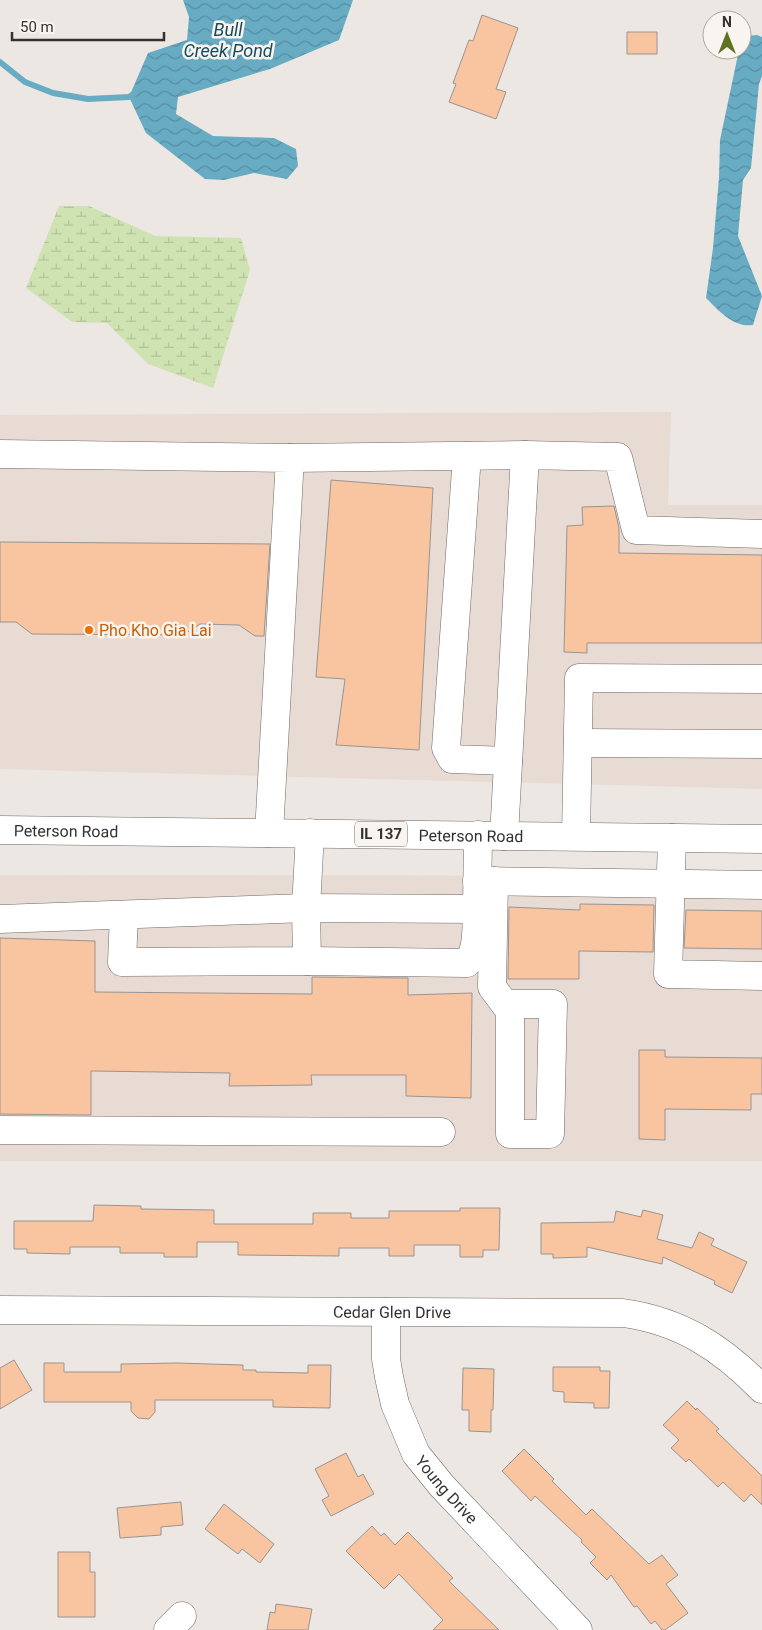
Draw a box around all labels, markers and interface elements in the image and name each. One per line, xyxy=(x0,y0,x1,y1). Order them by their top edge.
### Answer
scale bar xyxy=(12,10,165,42)
north arrow xyxy=(702,10,752,60)
text: N xyxy=(722,14,732,30)
text: 50 m xyxy=(20,18,54,36)
water label: Bull Creek Pond xyxy=(183,19,274,61)
place label: Pho Kho Gia Lai xyxy=(99,621,212,640)
marker: Pho Kho Gia Lai xyxy=(83,624,95,636)
street label: Peterson Road xyxy=(14,821,118,841)
road number: IL 137 xyxy=(355,822,407,846)
street label: Peterson Road xyxy=(419,826,523,846)
street label: Cedar Glen Drive xyxy=(333,1303,451,1322)
street label: Young Drive xyxy=(411,1452,482,1528)

